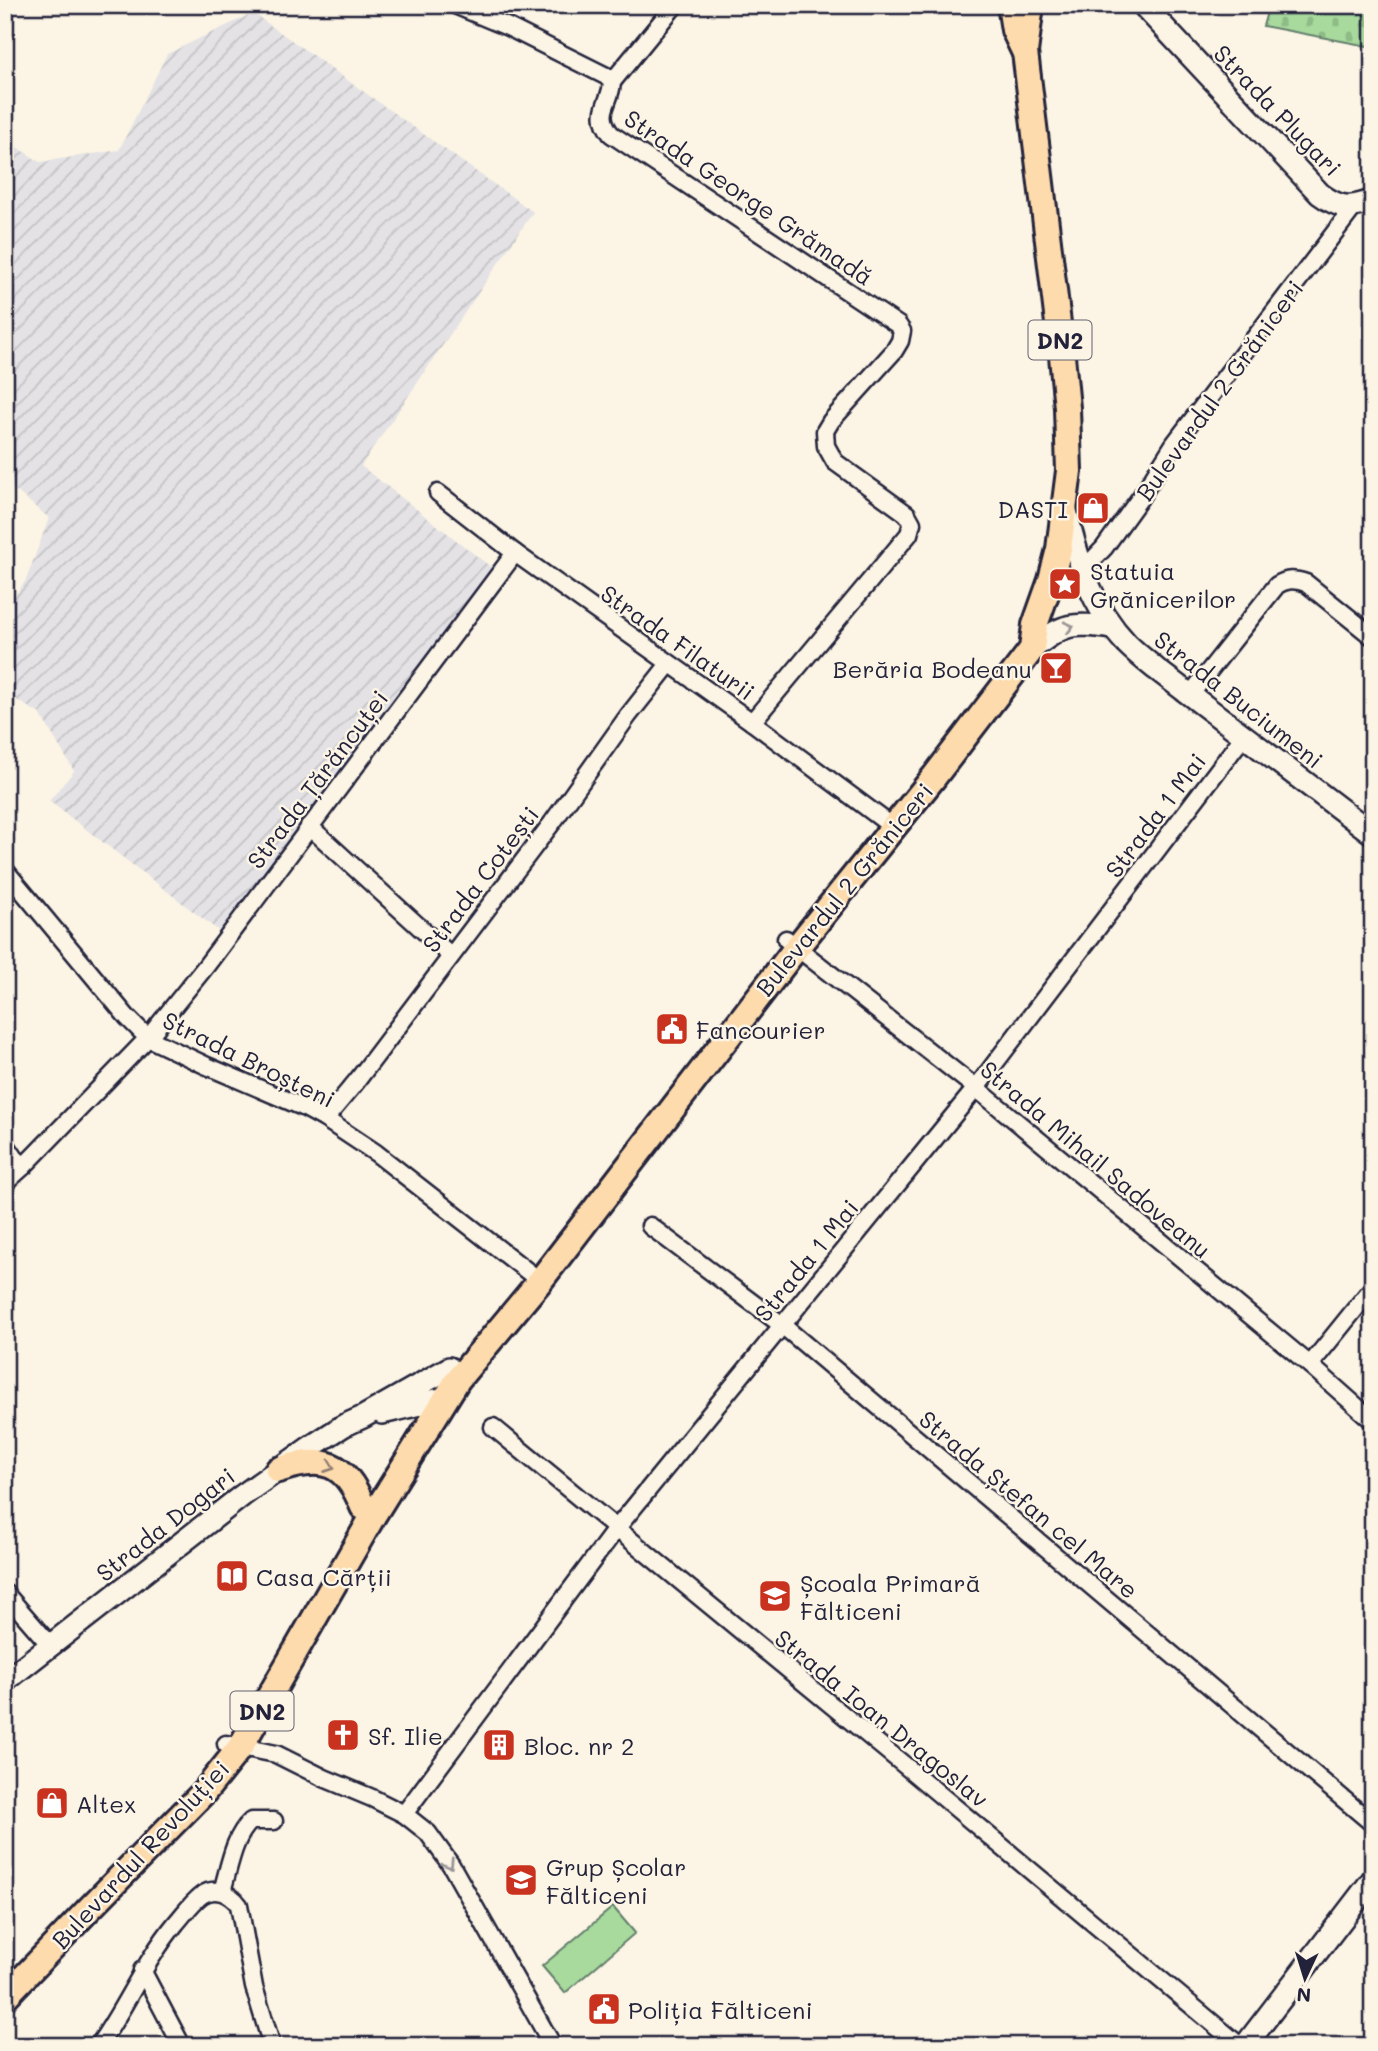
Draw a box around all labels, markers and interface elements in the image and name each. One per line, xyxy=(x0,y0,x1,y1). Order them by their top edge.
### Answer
street label: Strada Plugari xyxy=(1207,38,1349,182)
street label: Strada George Grămadă xyxy=(619,102,879,292)
street label: Bulevardul 2 Grăniceri xyxy=(1128,273,1310,507)
road number: DN2 xyxy=(1028,320,1092,360)
shop icon: DASTI xyxy=(1074,489,1112,527)
place label: DASTI xyxy=(998,493,1068,524)
place label: Statuia Grănicerilor xyxy=(1090,555,1236,614)
place icon: Statuia Grănicerilor xyxy=(1046,565,1084,603)
street label: Strada Filaturii xyxy=(595,577,761,707)
one-way arrow xyxy=(1063,621,1075,635)
street label: Strada Buciumeni xyxy=(1148,623,1330,775)
bar icon: Berăria Bodeanu xyxy=(1037,649,1075,687)
place label: Berăria Bodeanu xyxy=(833,653,1032,684)
street label: Strada Țărăncuței xyxy=(240,683,395,875)
street label: Strada 1 Mai xyxy=(1098,746,1212,884)
street label: Bulevardul 2 Grăniceri xyxy=(748,776,940,1002)
street label: Strada Cotești xyxy=(415,800,546,959)
street label: Strada Broșteni xyxy=(157,1004,340,1115)
public building icon: Fancourier xyxy=(653,1010,691,1048)
place label: Fancourier xyxy=(696,1014,825,1045)
street label: Strada Mihail Sadoveanu xyxy=(974,1053,1218,1265)
street label: Strada 1 Mai xyxy=(747,1192,865,1328)
street label: Strada Ștefan cel Mare xyxy=(912,1403,1145,1606)
one-way arrow xyxy=(323,1459,336,1473)
street label: Strada Dogari xyxy=(89,1460,241,1588)
library icon: Casa Cărții xyxy=(213,1557,251,1595)
place label: Casa Cărții xyxy=(256,1561,392,1593)
place label: Școala Primară Fălticeni xyxy=(800,1567,981,1626)
school or university icon: Școala Primară Fălticeni xyxy=(756,1577,794,1615)
street label: Strada Ioan Dragoslav xyxy=(769,1622,995,1814)
road number: DN2 xyxy=(230,1692,294,1730)
church icon: Sf. Ilie xyxy=(324,1716,362,1754)
place label: Sf. Ilie xyxy=(368,1720,443,1751)
building icon: Bloc. nr 2 xyxy=(480,1726,518,1764)
place label: Bloc. nr 2 xyxy=(524,1730,634,1761)
street label: Bulevardul Revoluției xyxy=(44,1753,236,1956)
shop icon: Altex xyxy=(33,1784,71,1822)
place label: Altex xyxy=(76,1788,136,1819)
place label: Grup Școlar Fălticeni xyxy=(546,1851,686,1910)
one-way arrow xyxy=(441,1857,454,1870)
school or university icon: Grup Școlar Fălticeni xyxy=(502,1861,540,1899)
north arrow xyxy=(1270,1942,1340,2012)
text: N xyxy=(1296,1982,1312,2008)
public building icon: Poliția Fălticeni xyxy=(585,1990,623,2028)
place label: Poliția Fălticeni xyxy=(628,1994,813,2026)

